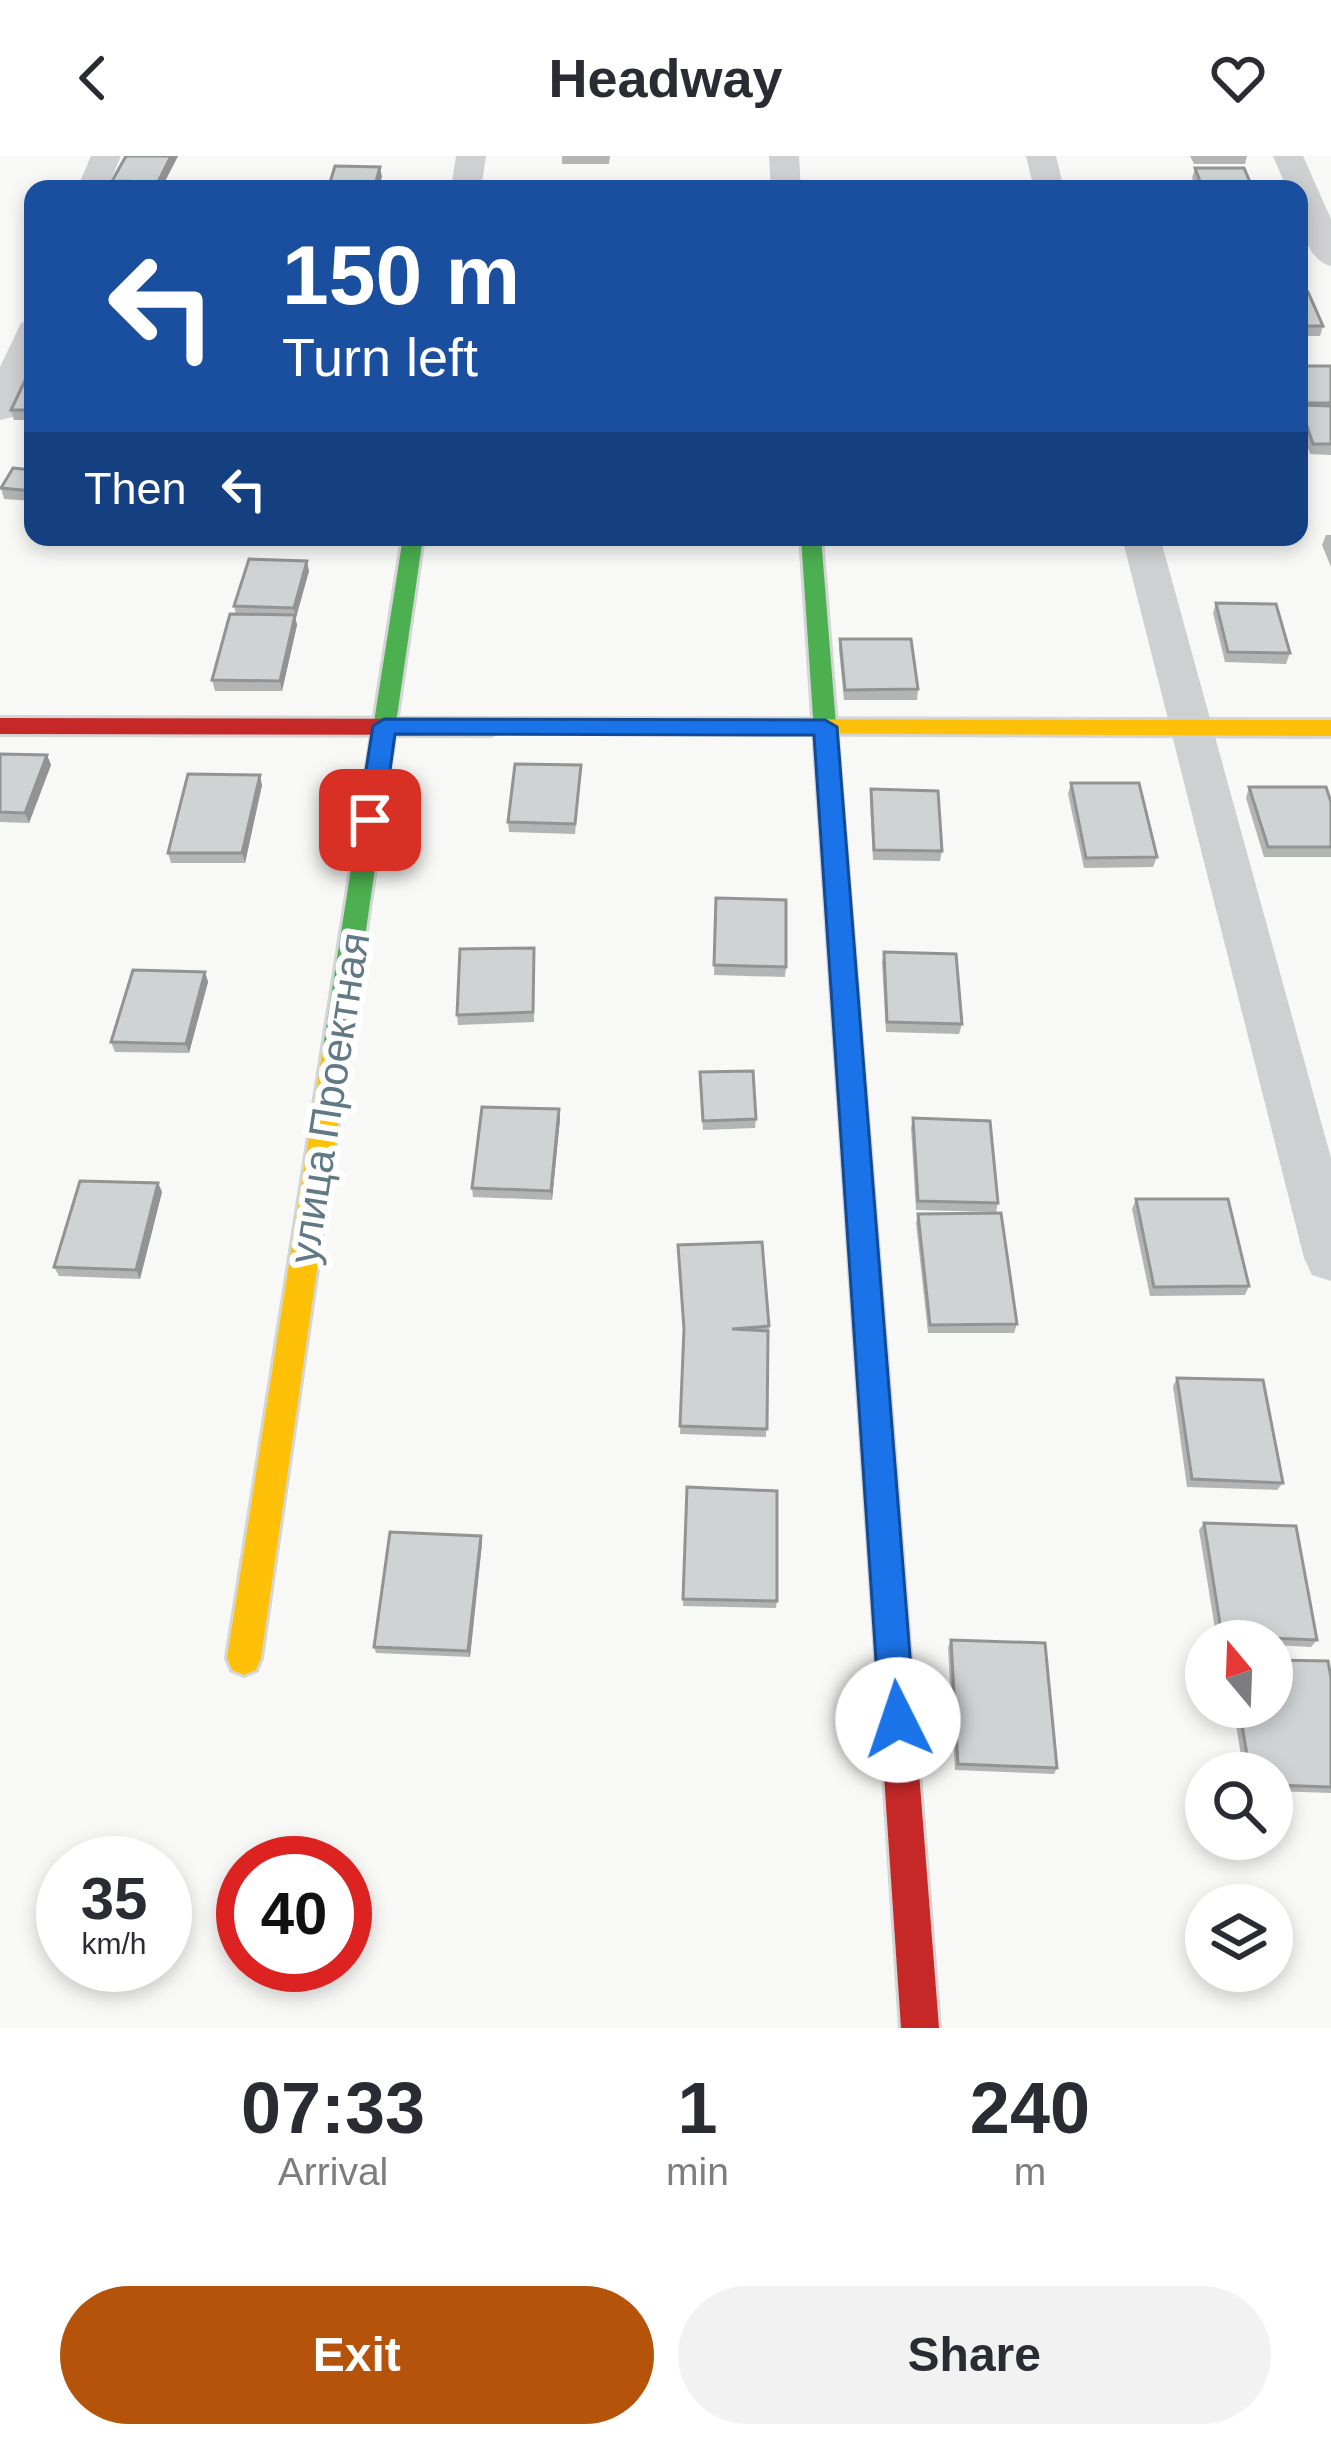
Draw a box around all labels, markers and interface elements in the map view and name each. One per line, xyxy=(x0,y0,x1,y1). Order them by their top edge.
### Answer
icon: back xyxy=(60,45,126,111)
icon: heart xyxy=(1205,45,1271,111)
text: Headway xyxy=(548,48,783,108)
icon: left xyxy=(84,228,240,384)
text: 150 m xyxy=(282,228,520,322)
text: Turn left xyxy=(282,327,478,387)
icon: left xyxy=(211,456,277,522)
text: Then xyxy=(84,463,187,514)
pin xyxy=(319,769,421,871)
icon: arrive xyxy=(337,787,403,853)
street label: улица Проектная xyxy=(280,929,378,1267)
north arrow xyxy=(1185,1620,1293,1728)
map controls xyxy=(1185,1620,1293,1992)
position arrow xyxy=(835,1657,961,1783)
button: search xyxy=(1185,1752,1293,1860)
speed limit sign: 40 xyxy=(216,1836,372,1992)
text: 35 xyxy=(81,1865,147,1932)
button: layers xyxy=(1185,1884,1293,1992)
text: km/h xyxy=(81,1927,147,1960)
text: 07:33 xyxy=(241,2068,425,2148)
text: 1 xyxy=(677,2068,718,2148)
text: 240 xyxy=(970,2068,1090,2148)
text: Arrival xyxy=(278,2150,388,2193)
text: min xyxy=(666,2150,729,2193)
text: m xyxy=(1014,2150,1046,2193)
button: Exit xyxy=(60,2286,654,2424)
button: Share xyxy=(678,2286,1271,2424)

